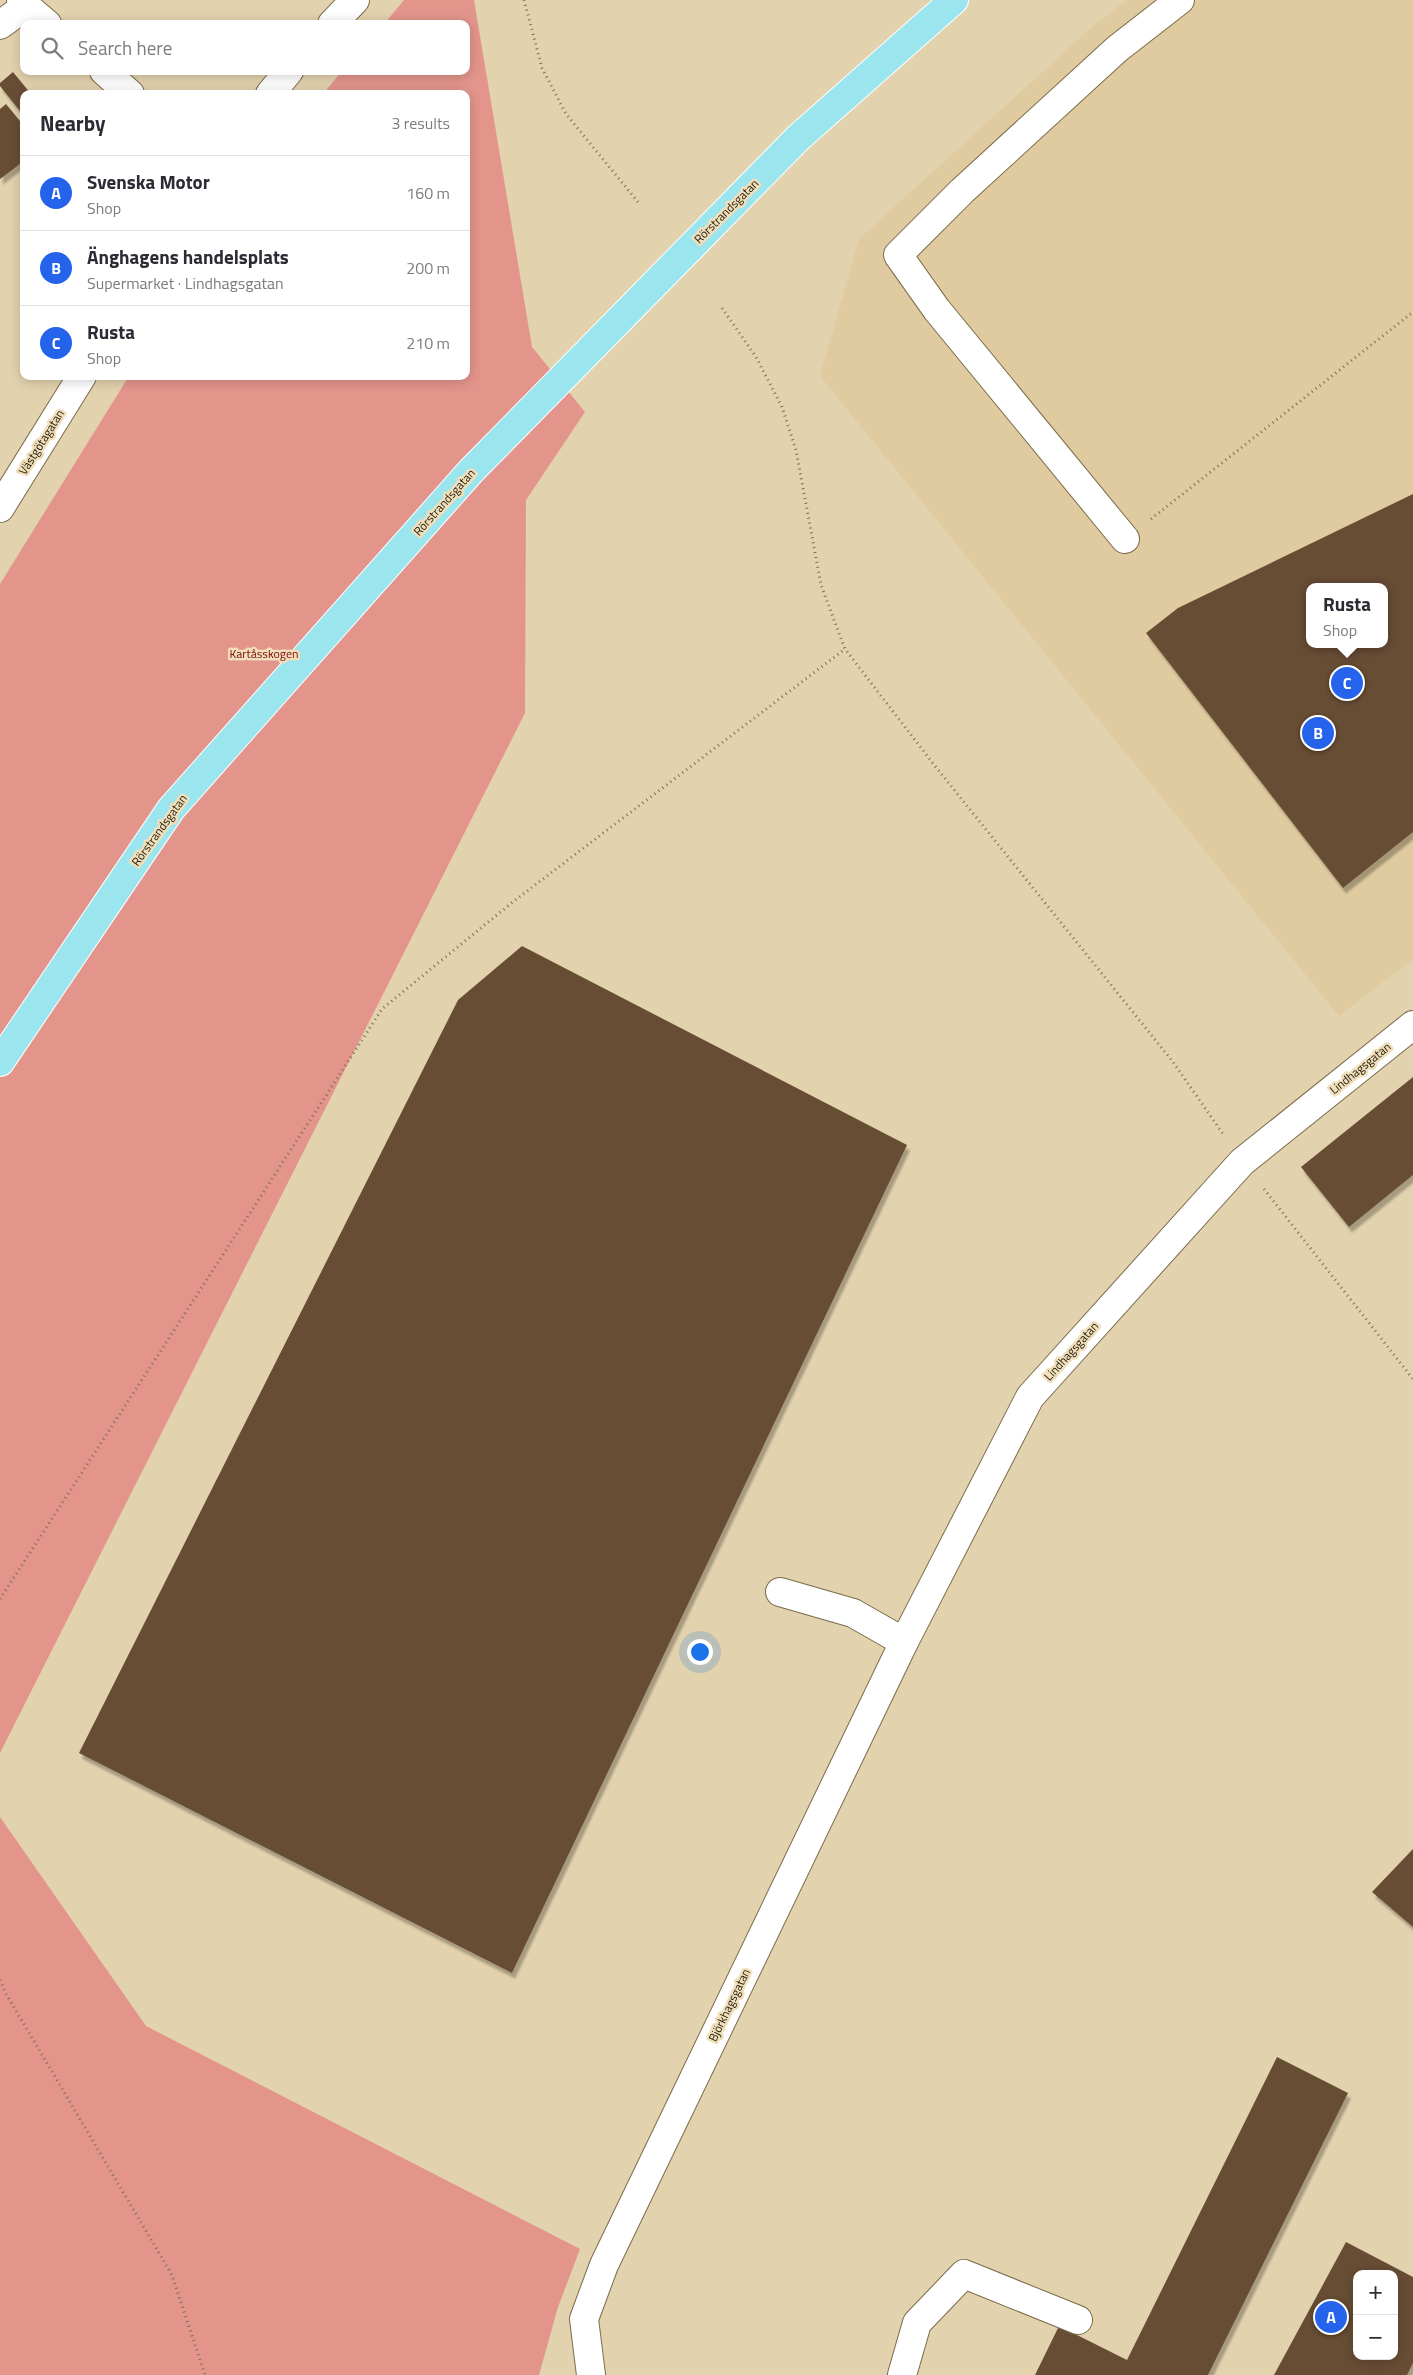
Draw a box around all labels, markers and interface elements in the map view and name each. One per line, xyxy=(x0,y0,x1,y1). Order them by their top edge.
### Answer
search box xyxy=(20,20,470,75)
text: Search here xyxy=(78,33,172,62)
icon: search xyxy=(38,34,66,62)
text: Nearby xyxy=(40,107,105,139)
text: 3 results xyxy=(391,111,450,135)
text: Svenska Motor xyxy=(87,167,210,196)
street label: Rörstrandsgatan xyxy=(689,174,763,248)
text: A xyxy=(51,181,61,205)
text: 160 m xyxy=(406,181,450,205)
text: Shop xyxy=(87,196,121,220)
text: Änghagens handelsplats xyxy=(87,242,289,271)
text: B xyxy=(51,256,61,280)
text: 200 m xyxy=(406,256,450,280)
text: Supermarket · Lindhagsgatan xyxy=(87,271,284,295)
text: Rusta xyxy=(87,317,135,346)
text: C xyxy=(52,331,60,355)
text: 210 m xyxy=(406,331,450,355)
text: Shop xyxy=(87,346,121,370)
street label: Västgötagatan xyxy=(13,406,69,478)
street label: Rörstrandsgatan xyxy=(409,464,479,540)
popup xyxy=(1306,583,1388,648)
text: Rusta xyxy=(1323,589,1371,618)
text: Shop xyxy=(1323,618,1357,642)
park label: Kartåsskogen xyxy=(230,644,298,663)
pin: C xyxy=(1331,664,1363,702)
pin: B xyxy=(1302,714,1334,752)
street label: Rörstrandsgatan xyxy=(126,790,192,870)
street label: Lindhagsgatan xyxy=(1325,1037,1395,1099)
street label: Lindhagsgatan xyxy=(1039,1317,1103,1385)
your location xyxy=(687,1639,713,1665)
street label: Björkhagsgatan xyxy=(703,1965,755,2045)
map controls xyxy=(1353,2270,1398,2360)
button: + xyxy=(1353,2270,1398,2315)
pin: A xyxy=(1315,2298,1347,2336)
button: − xyxy=(1353,2315,1398,2360)

